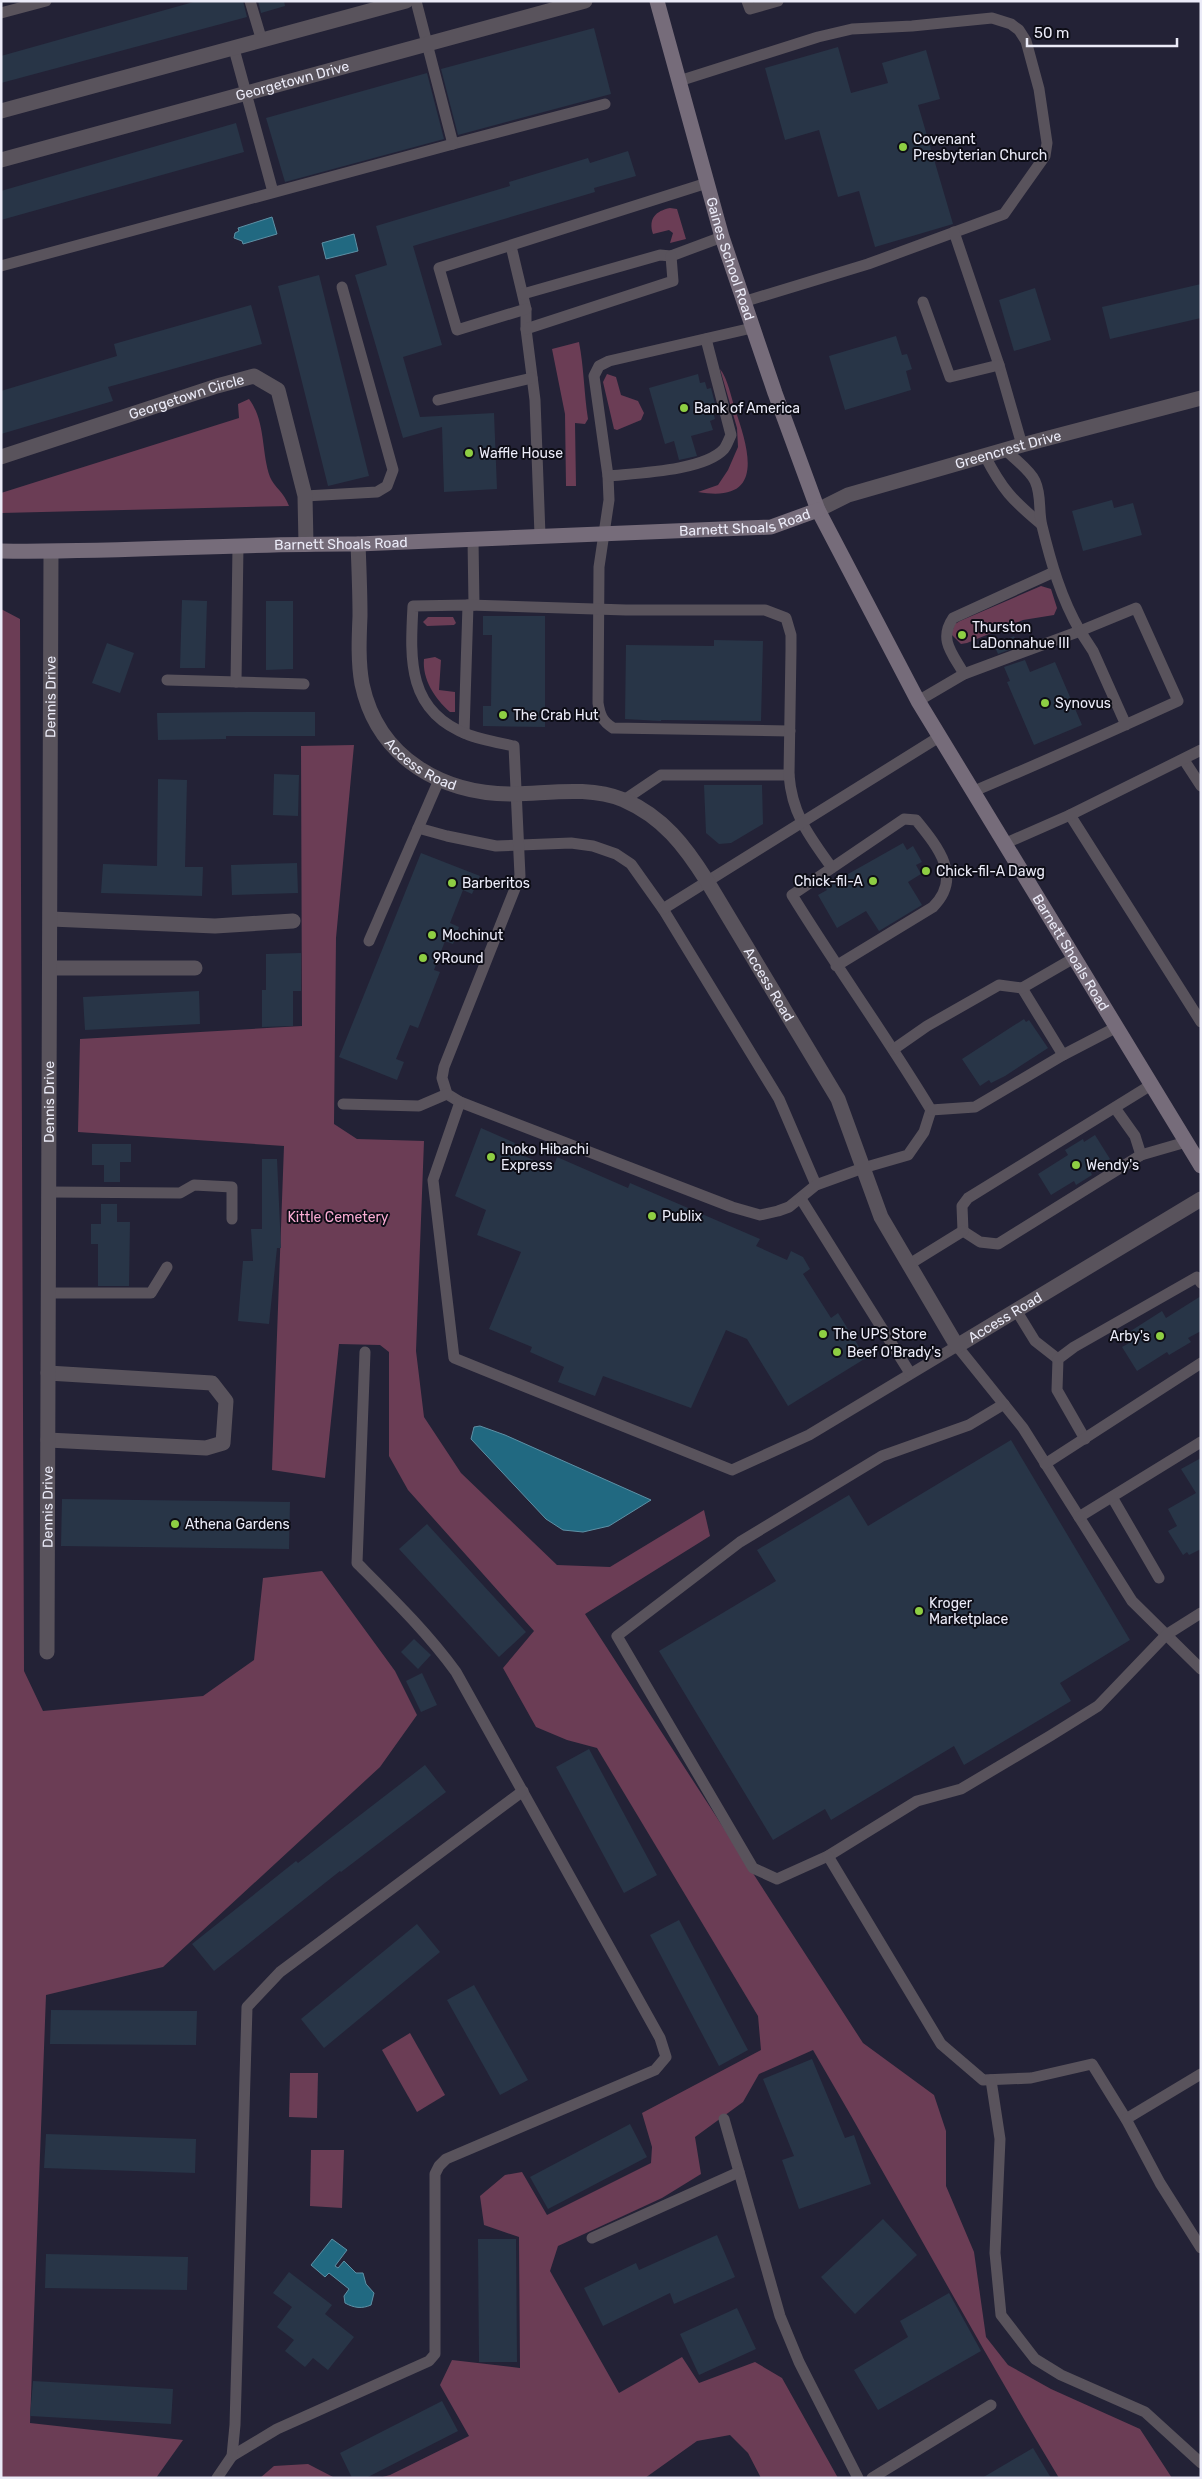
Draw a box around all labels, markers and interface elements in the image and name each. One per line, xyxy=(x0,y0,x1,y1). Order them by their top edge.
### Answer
scale bar xyxy=(1027,15,1177,47)
text: 50 m xyxy=(1034,24,1069,42)
street label: Georgetown Drive xyxy=(234,58,351,105)
place label: Covenant Presbyterian Church xyxy=(913,131,1047,164)
marker: Covenant Presbyterian Church xyxy=(897,141,909,153)
street label: Gaines School Road xyxy=(702,195,758,323)
street label: Georgetown Circle xyxy=(127,371,246,423)
place label: Bank of America xyxy=(694,400,800,417)
marker: Bank of America xyxy=(678,402,690,414)
street label: Greencrest Drive xyxy=(953,427,1063,473)
place label: Waffle House xyxy=(479,445,563,462)
marker: Waffle House xyxy=(463,447,475,459)
street label: Barnett Shoals Road xyxy=(679,505,813,540)
street label: Barnett Shoals Road xyxy=(274,534,408,554)
place label: Thurston LaDonnahue III xyxy=(972,619,1070,652)
marker: Thurston LaDonnahue III xyxy=(956,629,968,641)
street label: Dennis Drive xyxy=(42,656,60,738)
place label: Synovus xyxy=(1055,695,1111,712)
marker: Synovus xyxy=(1039,697,1051,709)
place label: The Crab Hut xyxy=(513,707,599,724)
marker: The Crab Hut xyxy=(497,709,509,721)
street label: Access Road xyxy=(381,735,459,794)
place label: Chick-fil-A Dawg xyxy=(936,863,1045,880)
marker: Chick-fil-A Dawg xyxy=(920,865,932,877)
place label: Chick-fil-A xyxy=(794,873,864,890)
place label: Barberitos xyxy=(462,875,530,892)
marker: Chick-fil-A xyxy=(867,875,879,887)
marker: Barberitos xyxy=(446,877,458,889)
street label: Barnett Shoals Road xyxy=(1029,891,1112,1014)
place label: Mochinut xyxy=(442,927,504,944)
marker: Mochinut xyxy=(426,929,438,941)
street label: Access Road xyxy=(740,944,797,1025)
place label: 9Round xyxy=(433,950,484,967)
marker: 9Round xyxy=(417,952,429,964)
street label: Dennis Drive xyxy=(41,1061,58,1143)
place label: Inoko Hibachi Express xyxy=(501,1141,589,1174)
marker: Inoko Hibachi Express xyxy=(485,1151,497,1163)
place label: Wendy's xyxy=(1086,1157,1139,1174)
marker: Wendy's xyxy=(1070,1159,1082,1171)
place label: Publix xyxy=(662,1208,703,1225)
park label: Kittle Cemetery xyxy=(287,1209,389,1226)
marker: Publix xyxy=(646,1210,658,1222)
street label: Access Road xyxy=(965,1289,1045,1346)
place label: The UPS Store xyxy=(833,1326,927,1343)
marker: The UPS Store xyxy=(817,1328,829,1340)
place label: Arby's xyxy=(1110,1328,1150,1345)
marker: Arby's xyxy=(1154,1330,1166,1342)
place label: Beef O'Brady's xyxy=(847,1344,941,1361)
marker: Beef O'Brady's xyxy=(831,1346,843,1358)
street label: Dennis Drive xyxy=(39,1466,57,1548)
place label: Athena Gardens xyxy=(185,1516,290,1533)
marker: Athena Gardens xyxy=(169,1518,181,1530)
place label: Kroger Marketplace xyxy=(929,1595,1009,1628)
marker: Kroger Marketplace xyxy=(913,1605,925,1617)

